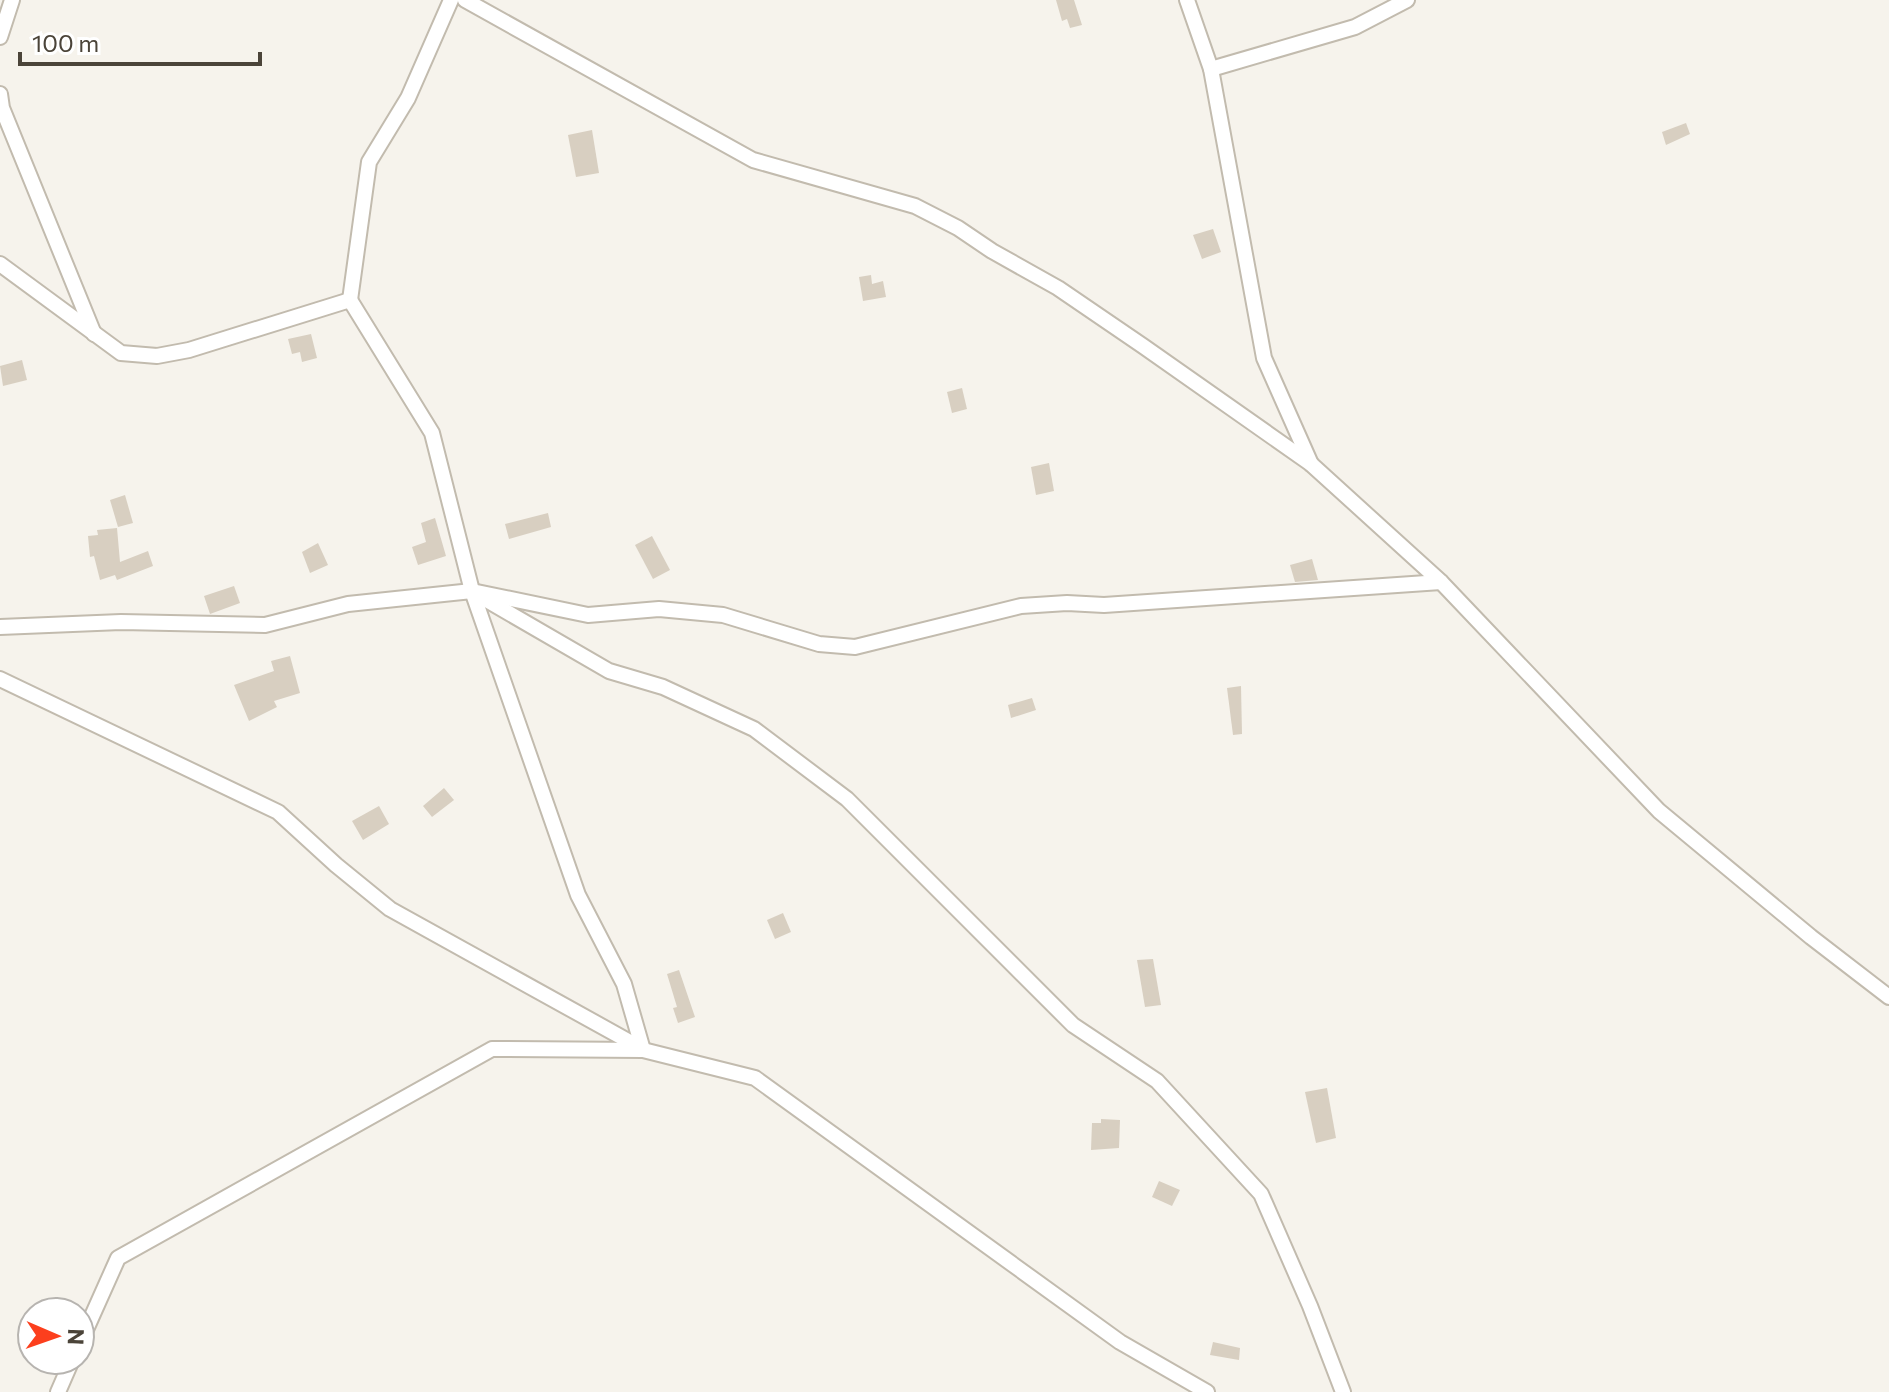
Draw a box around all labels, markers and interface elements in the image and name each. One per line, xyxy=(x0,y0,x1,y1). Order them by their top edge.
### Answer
scale bar xyxy=(20,16,260,66)
text: 100 m xyxy=(32,28,99,57)
north arrow xyxy=(16,1296,96,1376)
text: N xyxy=(63,1328,90,1345)

